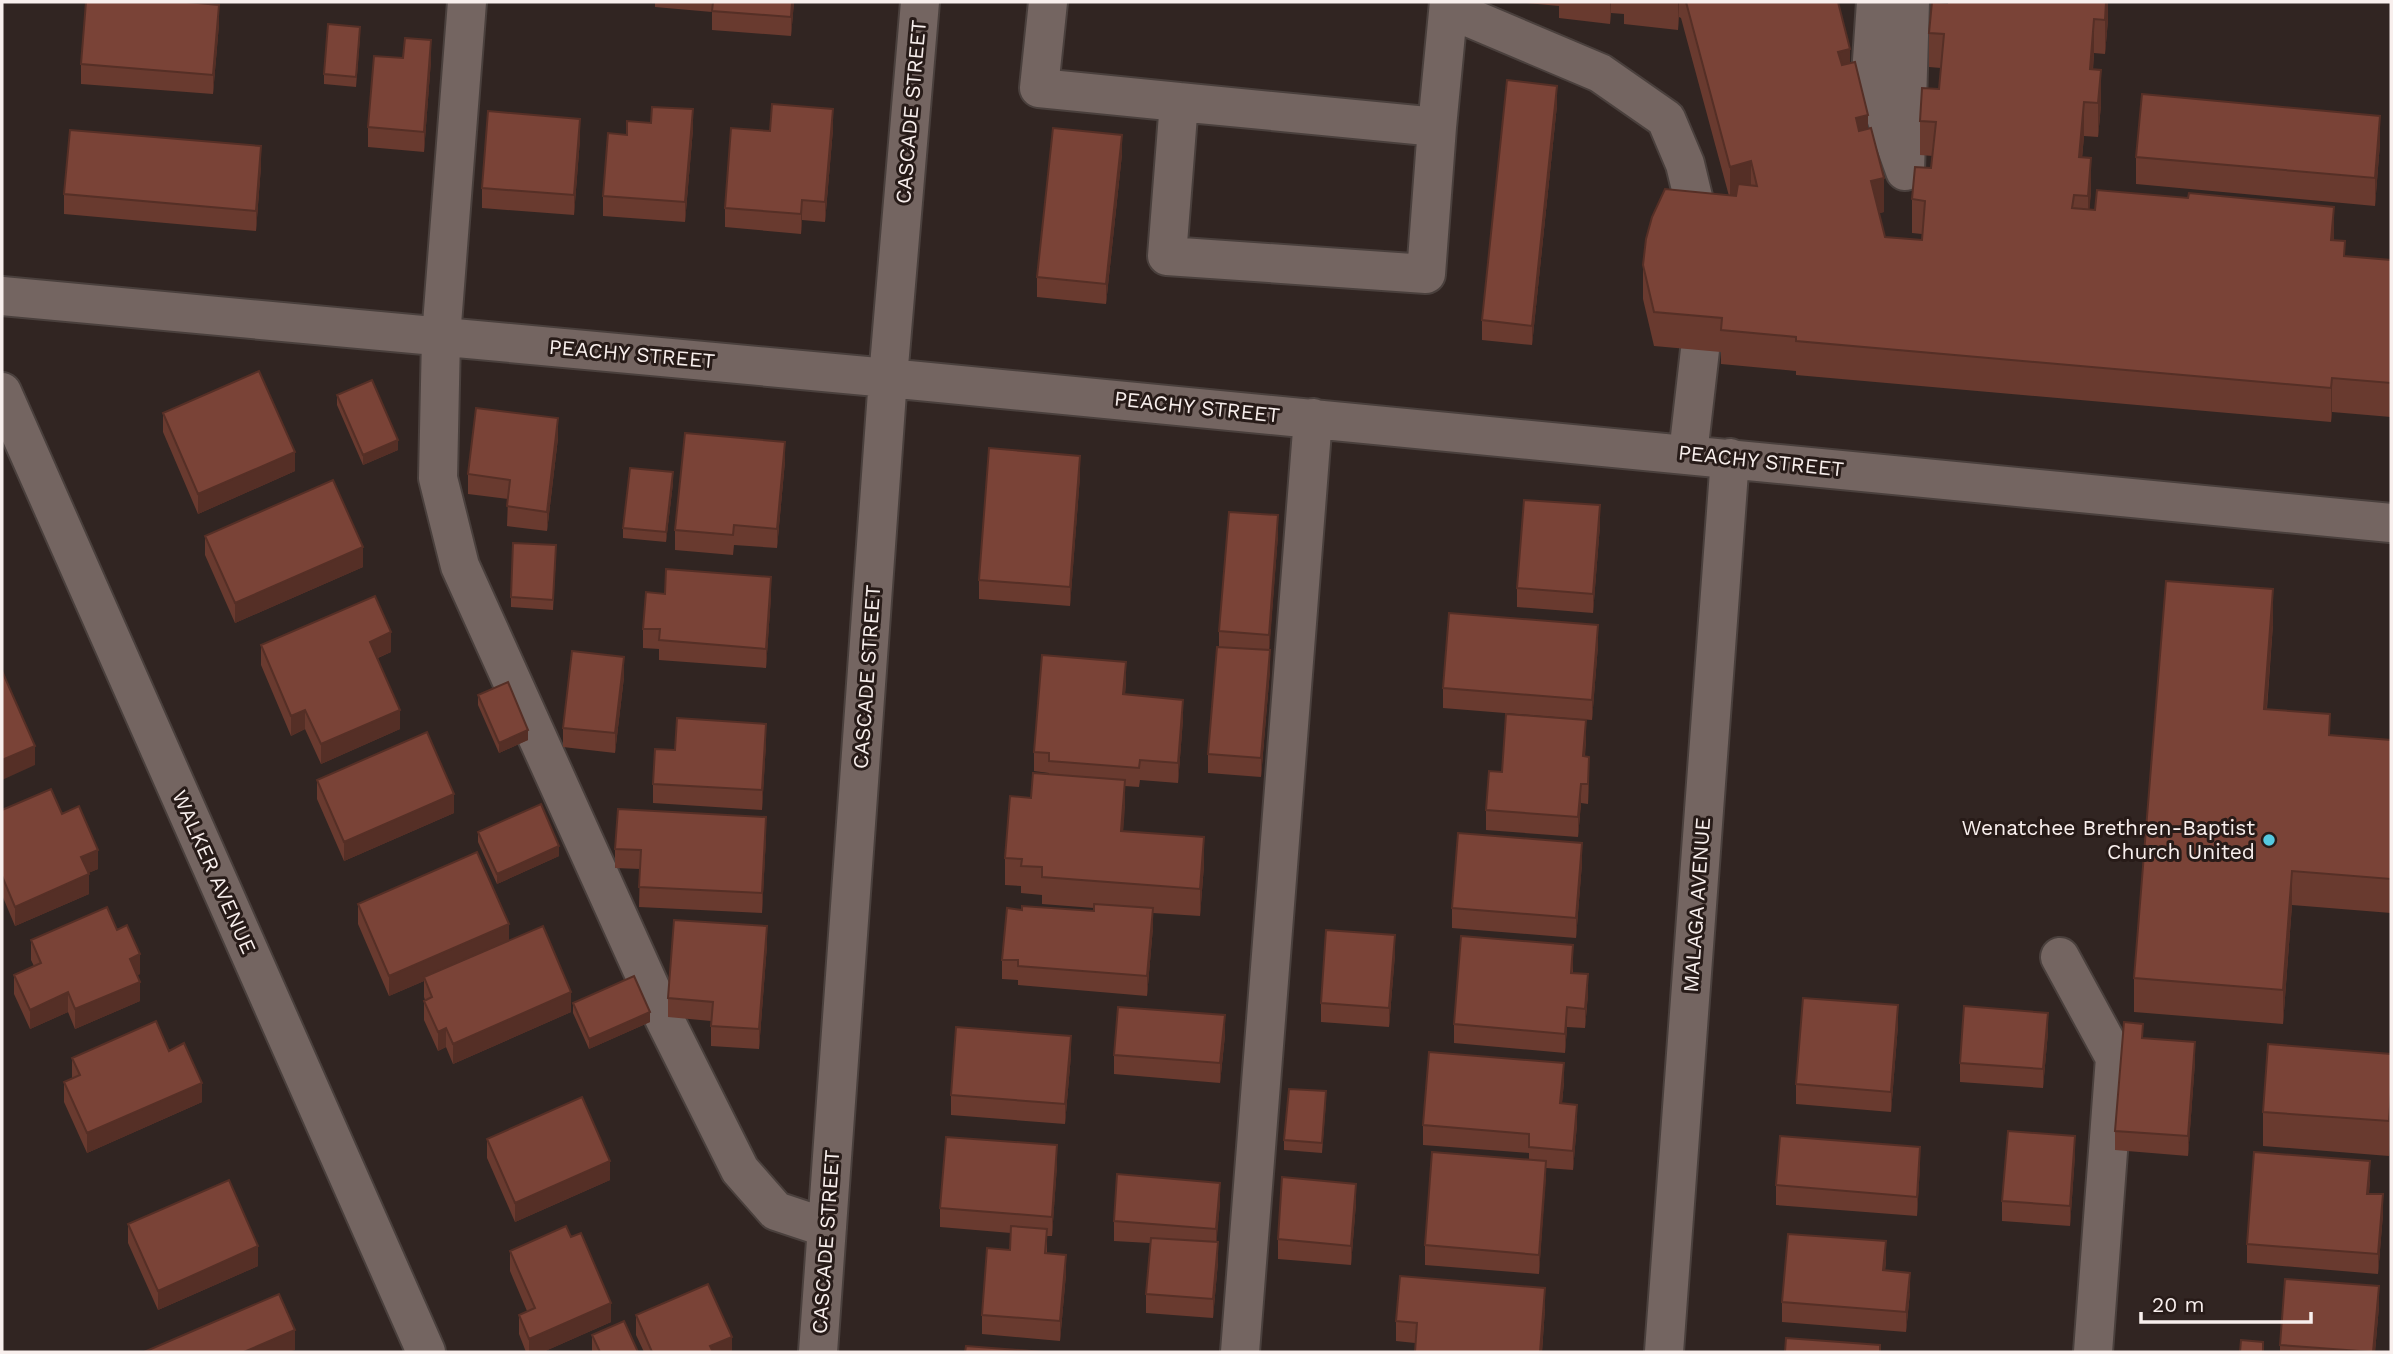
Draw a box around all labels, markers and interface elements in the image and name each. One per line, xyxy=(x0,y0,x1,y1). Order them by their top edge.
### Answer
street label: CASCADE STREET xyxy=(890,19,931,205)
street label: PEACHY STREET xyxy=(548,334,716,373)
street label: PEACHY STREET xyxy=(1113,385,1282,428)
street label: PEACHY STREET xyxy=(1677,439,1846,482)
street label: CASCADE STREET xyxy=(848,584,885,770)
street label: WALKER AVENUE xyxy=(167,786,262,958)
place label: Wenatchee Brethren-Baptist Church United xyxy=(1962,815,2255,864)
street label: MALAGA AVENUE xyxy=(1678,817,1715,993)
marker: Wenatchee Brethren-Baptist Church United xyxy=(2261,832,2277,848)
street label: CASCADE STREET xyxy=(807,1149,844,1335)
scale bar xyxy=(2141,1280,2311,1324)
text: 20 m xyxy=(2152,1292,2204,1317)

